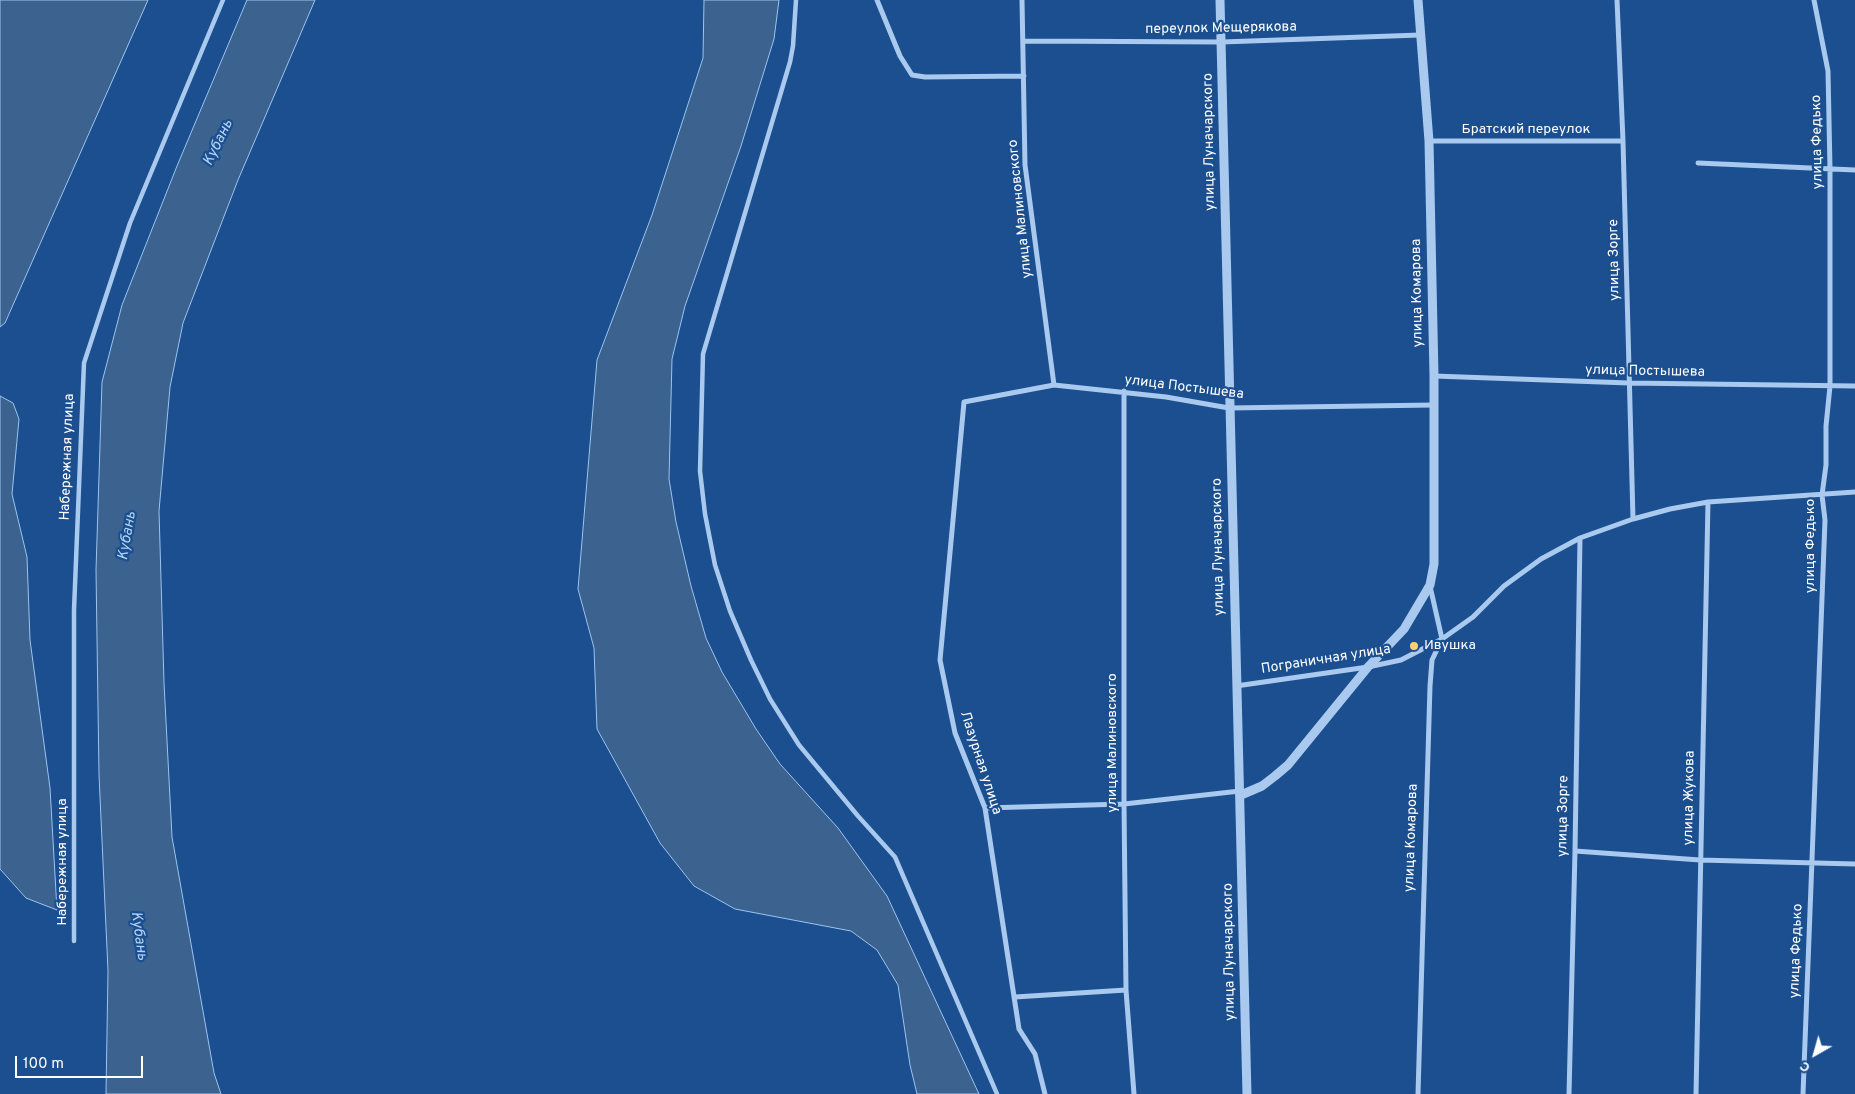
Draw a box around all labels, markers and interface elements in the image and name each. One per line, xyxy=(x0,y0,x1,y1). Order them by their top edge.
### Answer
street label: переулок Мещерякова xyxy=(1145,19,1297,39)
street label: улица Луначарского xyxy=(1200,73,1220,211)
street label: улица Федько xyxy=(1809,95,1827,189)
water label: Кубань xyxy=(200,117,238,169)
street label: Братский переулок xyxy=(1461,122,1591,138)
street label: улица Малиновского xyxy=(1005,139,1037,279)
street label: улица Зорге xyxy=(1606,219,1624,301)
street label: улица Комарова xyxy=(1409,239,1427,347)
street label: улица Постышева xyxy=(1585,363,1705,381)
street label: улица Постышева xyxy=(1123,372,1245,404)
street label: Набережная улица xyxy=(57,393,79,521)
street label: улица Луначарского xyxy=(1209,478,1229,616)
street label: улица Федько xyxy=(1803,499,1819,593)
water label: Кубань xyxy=(115,510,141,562)
place label: Ивушка xyxy=(1424,638,1476,654)
marker: Ивушка xyxy=(1408,640,1420,652)
street label: Пограничная улица xyxy=(1260,641,1392,679)
street label: улица Малиновского xyxy=(1105,673,1121,813)
street label: Лазурная улица xyxy=(955,709,1005,817)
street label: улица Жукова xyxy=(1681,750,1699,846)
street label: улица Зорге xyxy=(1555,775,1573,857)
street label: улица Комарова xyxy=(1402,784,1422,892)
street label: Набережная улица xyxy=(55,798,71,926)
street label: улица Луначарского xyxy=(1220,883,1240,1021)
street label: улица Федько xyxy=(1787,903,1807,999)
water label: Кубань xyxy=(126,910,150,962)
north arrow xyxy=(1790,1029,1840,1079)
scale bar xyxy=(18,1046,145,1078)
text: 100 m xyxy=(23,1055,64,1074)
text: С xyxy=(1797,1057,1814,1076)

